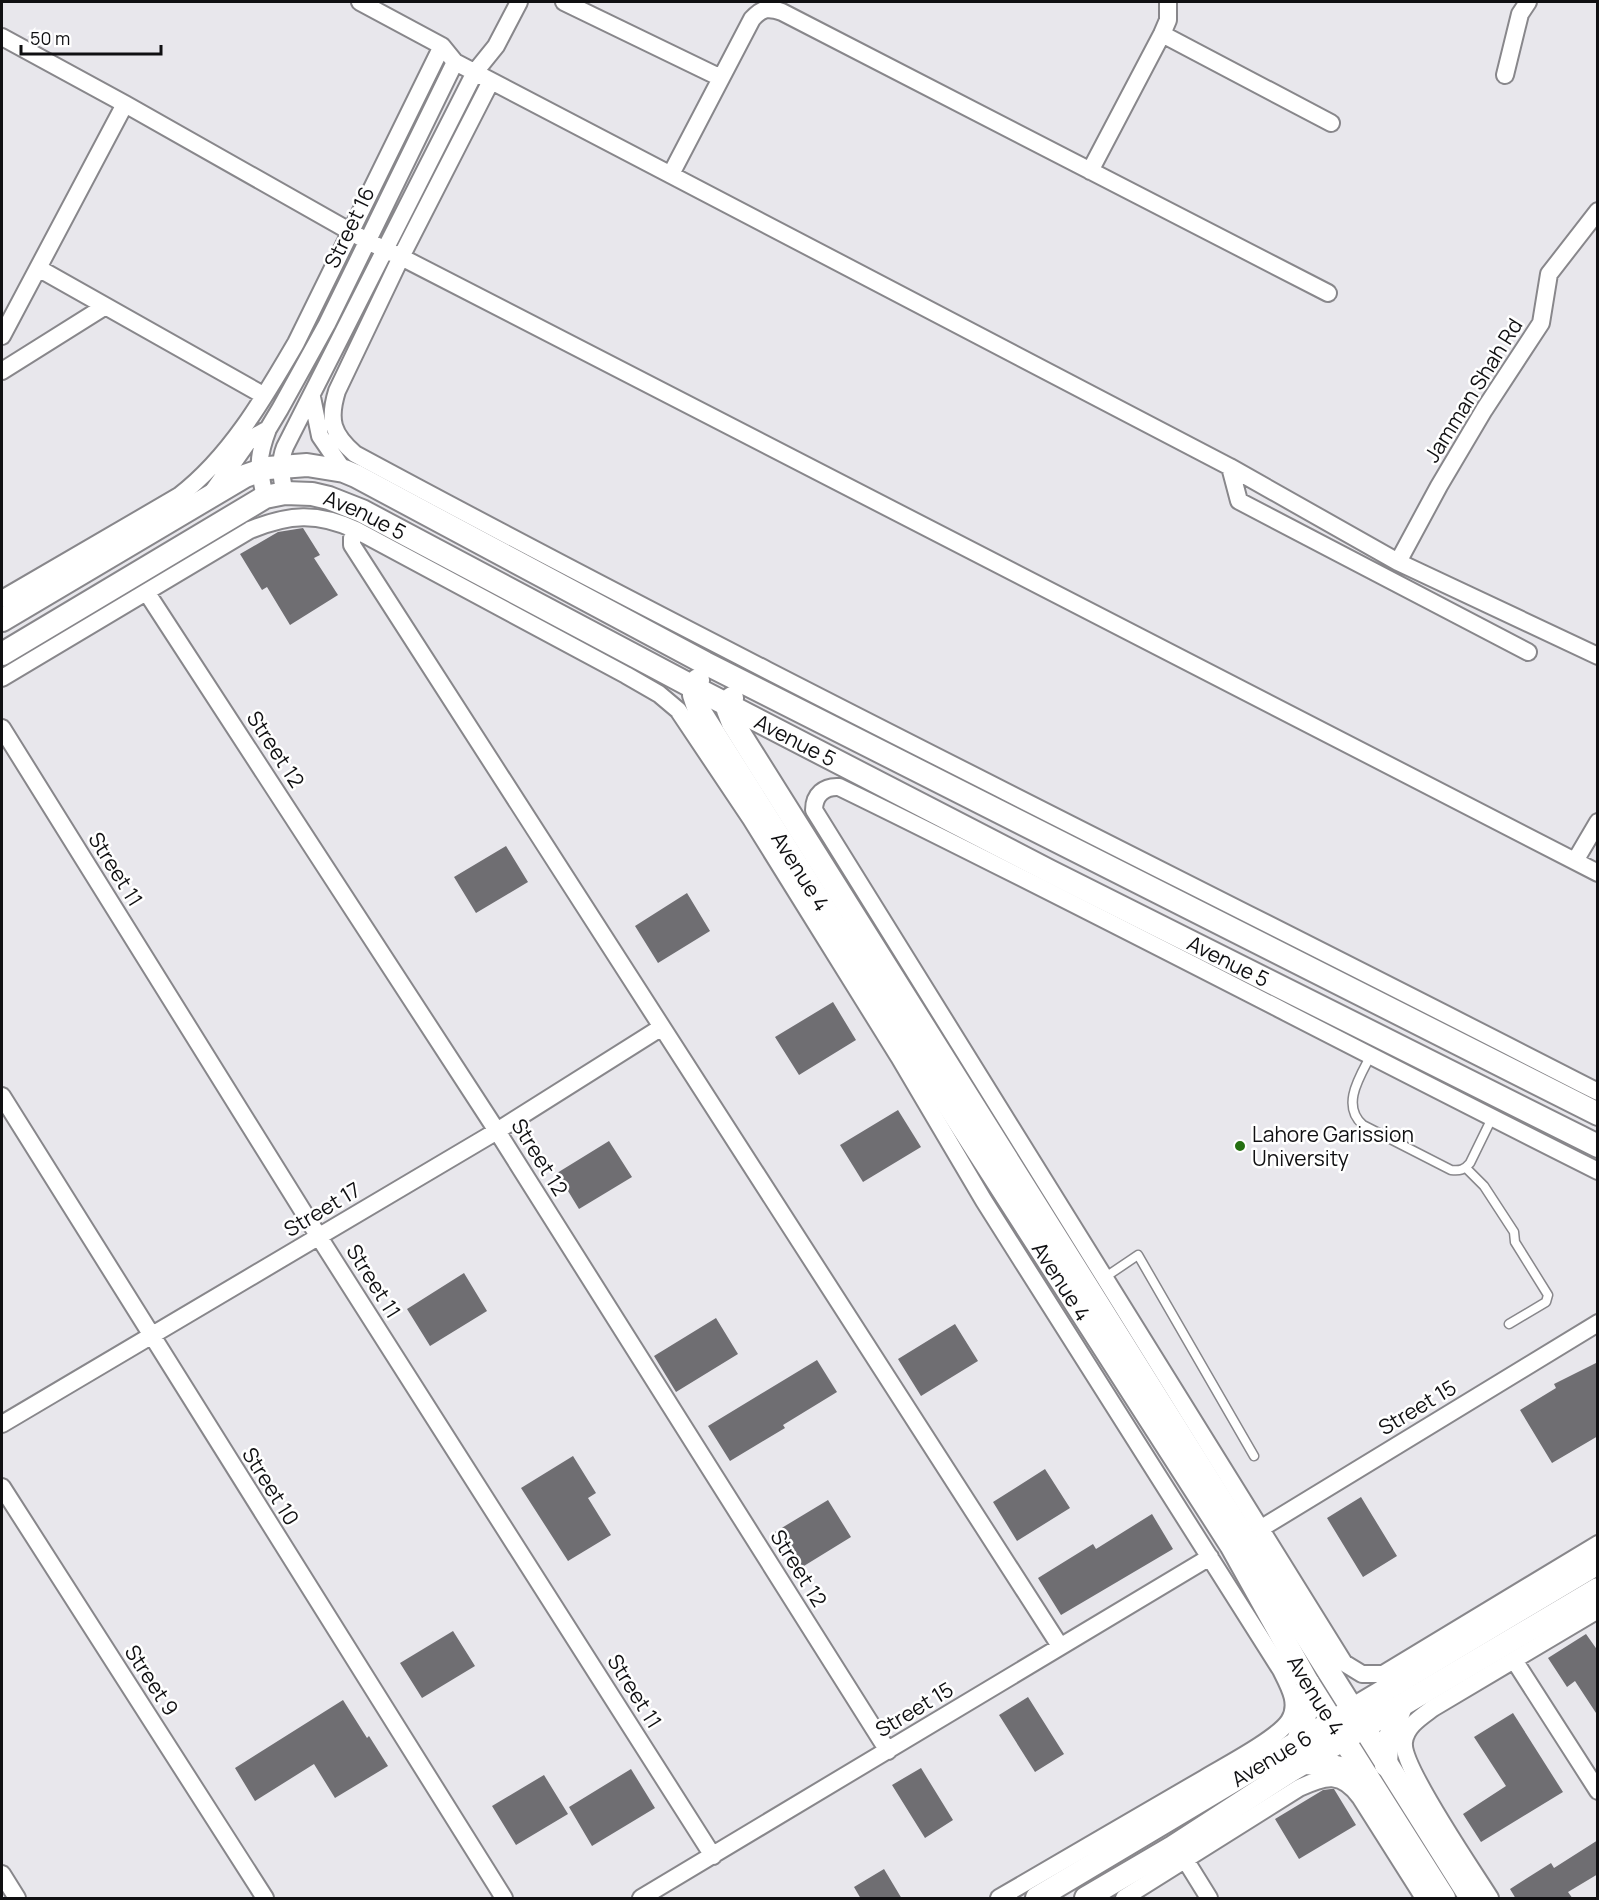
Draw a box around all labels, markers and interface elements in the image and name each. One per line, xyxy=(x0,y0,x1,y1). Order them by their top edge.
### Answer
scale bar xyxy=(21,18,160,56)
text: 50 m xyxy=(30,26,70,50)
street label: Street 16 xyxy=(317,182,381,272)
street label: Jamman Shah Rd xyxy=(1417,313,1529,467)
street label: Avenue 5 xyxy=(320,483,411,546)
street label: Street 12 xyxy=(241,705,311,793)
street label: Avenue 5 xyxy=(750,707,841,773)
street label: Avenue 4 xyxy=(765,826,836,916)
street label: Street 11 xyxy=(82,827,150,911)
street label: Avenue 5 xyxy=(1183,929,1274,993)
street label: Street 12 xyxy=(505,1113,575,1201)
place label: Lahore Garission University xyxy=(1252,1120,1414,1172)
marker: Lahore Garission University xyxy=(1233,1139,1247,1153)
street label: Street 17 xyxy=(279,1175,365,1243)
street label: Avenue 4 xyxy=(1026,1236,1097,1326)
street label: Street 11 xyxy=(340,1239,408,1323)
street label: Street 15 xyxy=(1373,1373,1461,1441)
street label: Street 10 xyxy=(236,1442,306,1530)
street label: Street 12 xyxy=(764,1524,834,1612)
street label: Street 9 xyxy=(119,1639,185,1721)
street label: Street 11 xyxy=(601,1649,669,1733)
street label: Avenue 4 xyxy=(1281,1650,1351,1740)
street label: Street 15 xyxy=(870,1675,958,1743)
street label: Avenue 6 xyxy=(1226,1723,1317,1793)

